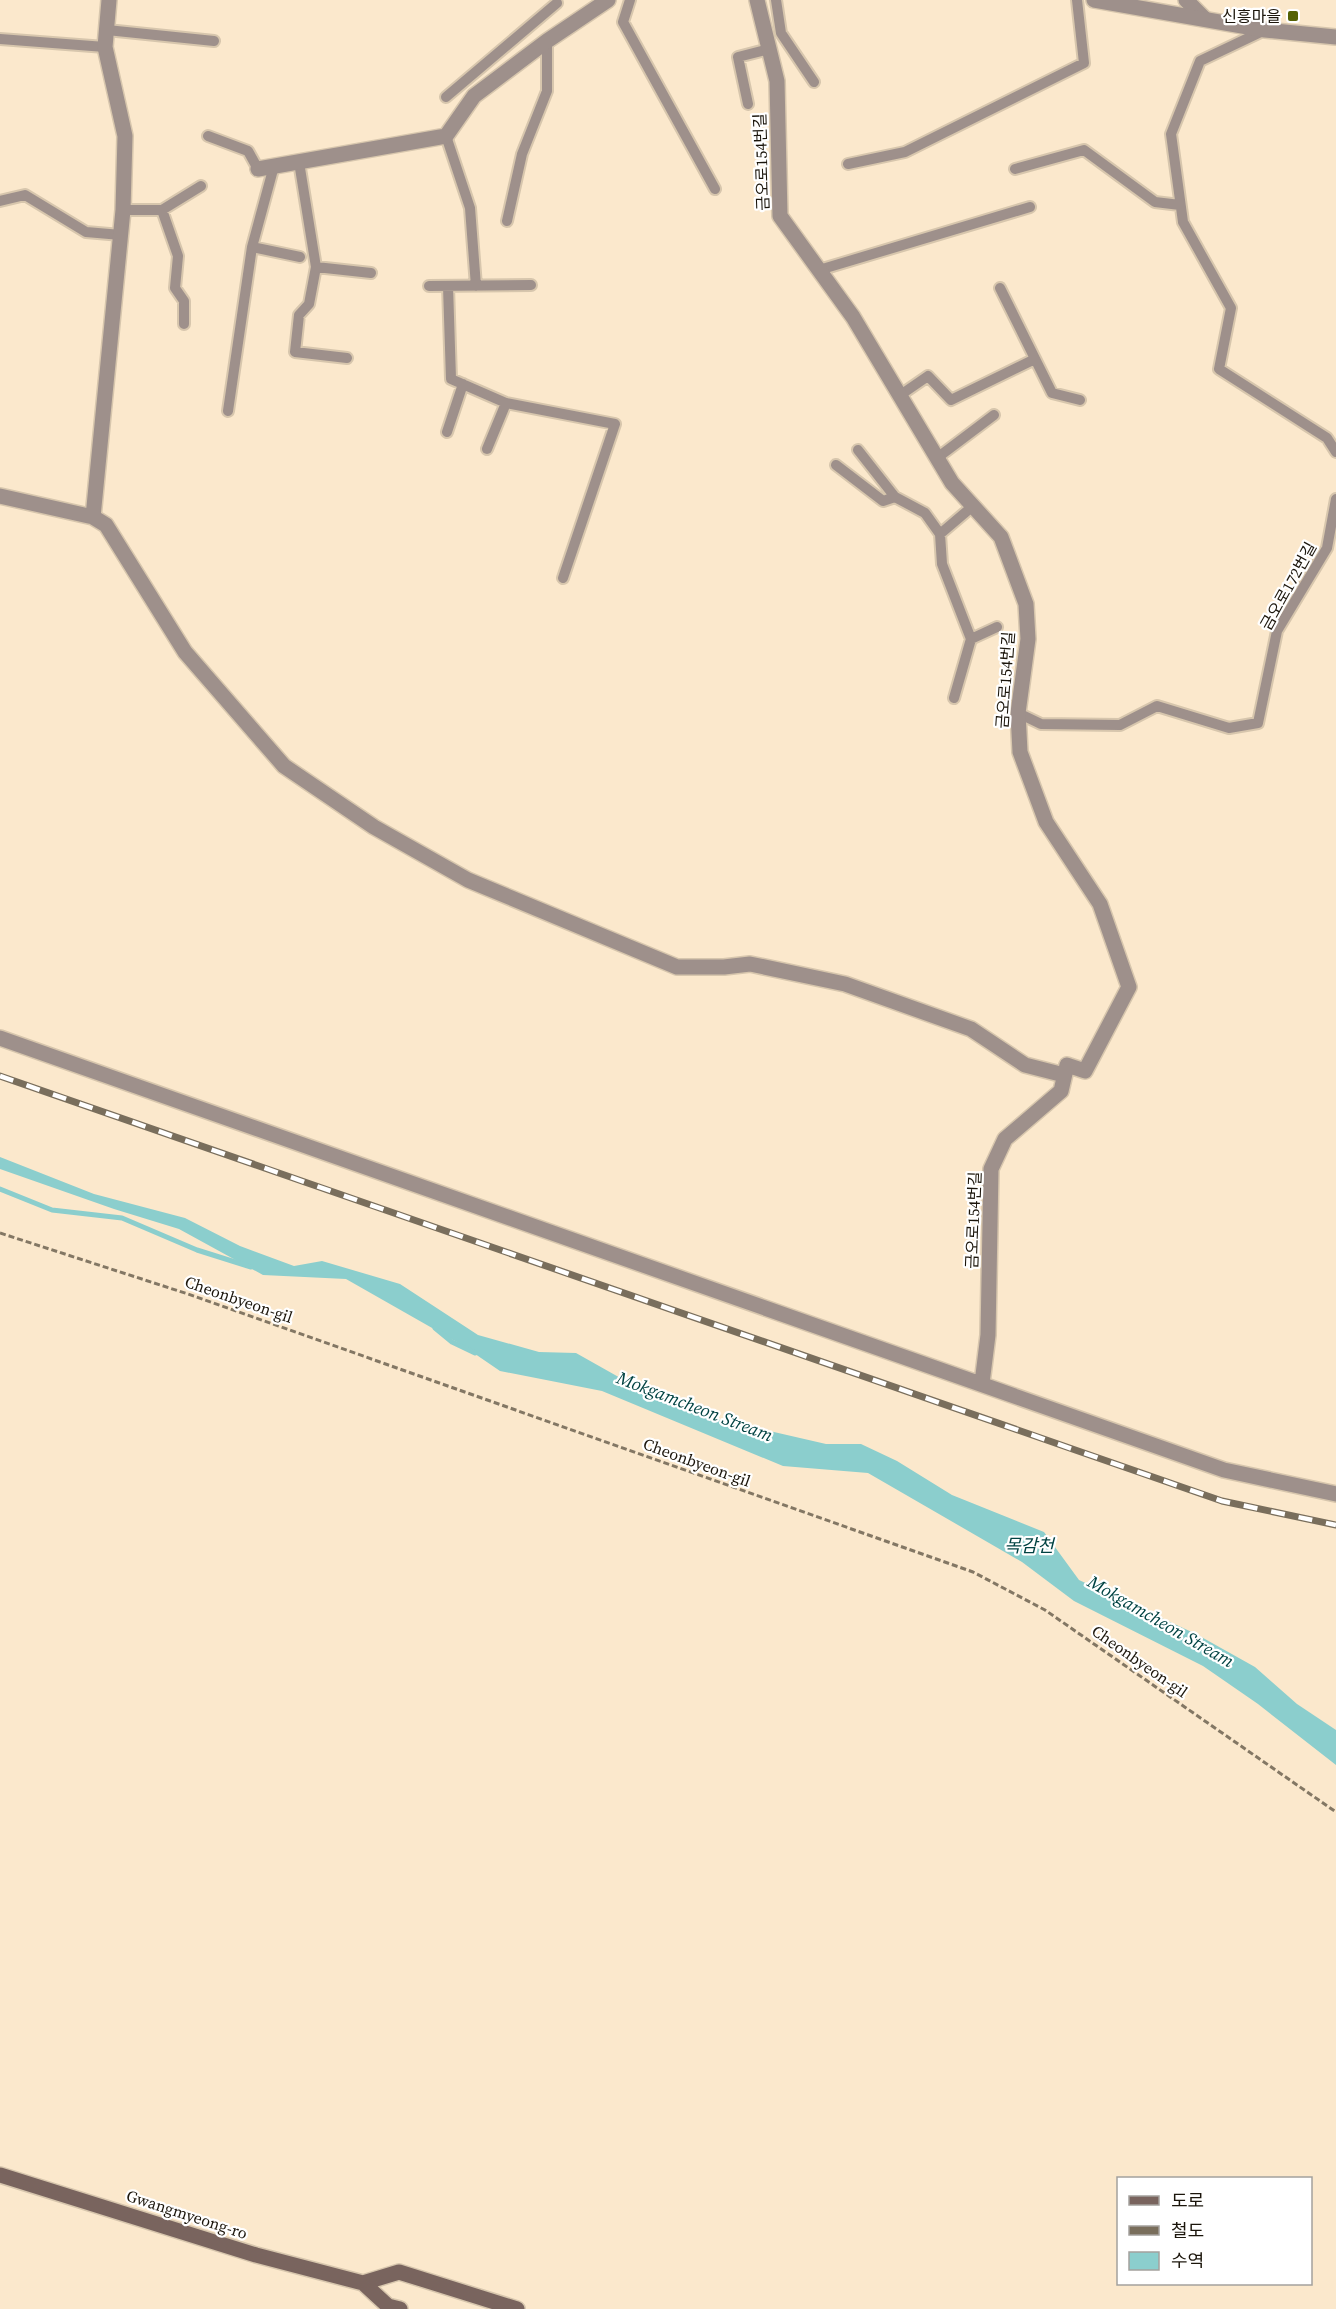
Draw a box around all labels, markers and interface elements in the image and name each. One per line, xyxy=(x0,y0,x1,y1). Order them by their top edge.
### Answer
place label: 신흥마을 xyxy=(1222,5,1281,27)
marker: 신흥마을 xyxy=(1286,9,1300,23)
street label: 금오로154번길 xyxy=(748,113,774,211)
street label: 금오로172번길 xyxy=(1255,538,1321,634)
street label: 금오로154번길 xyxy=(991,631,1019,729)
street label: 금오로154번길 xyxy=(960,1171,986,1269)
street label: Cheonbyeon-gil xyxy=(182,1270,296,1328)
water label: Mokgamcheon Stream xyxy=(612,1364,777,1447)
street label: Cheonbyeon-gil xyxy=(640,1432,754,1492)
water label: 목감천 xyxy=(1004,1533,1056,1558)
water label: Mokgamcheon Stream xyxy=(1082,1568,1239,1673)
street label: Cheonbyeon-gil xyxy=(1088,1620,1193,1702)
legend xyxy=(1117,2177,1312,2285)
street label: Gwangmyeong-ro xyxy=(124,2184,251,2244)
text: 도로 xyxy=(1171,2188,1204,2213)
text: 철도 xyxy=(1171,2218,1204,2243)
text: 수역 xyxy=(1171,2248,1204,2273)

